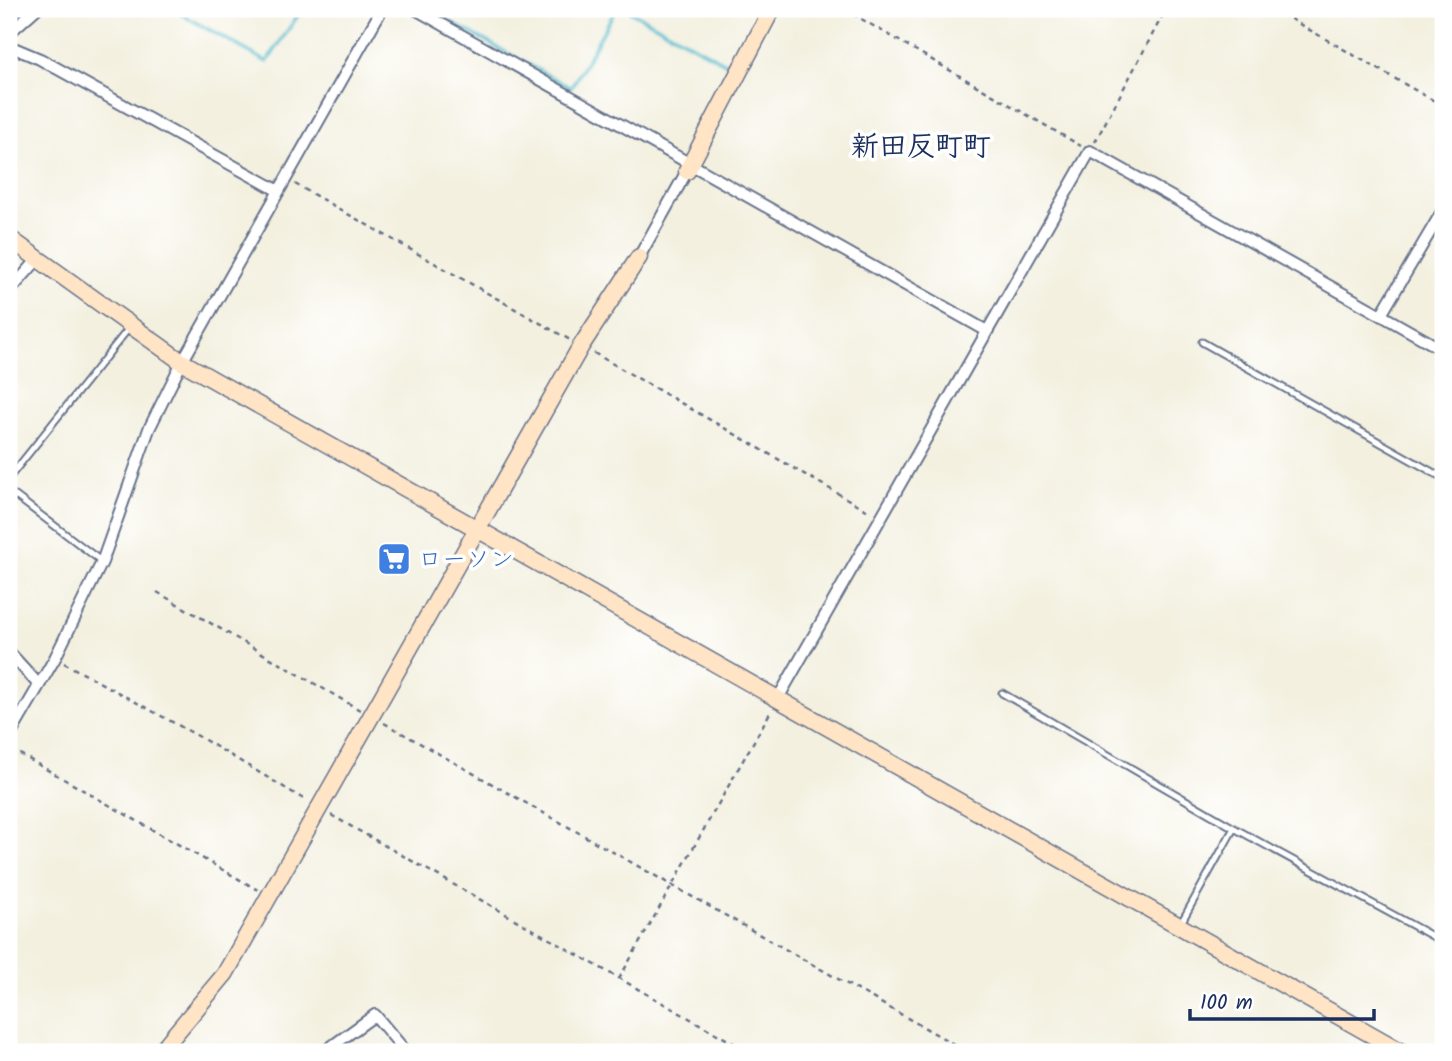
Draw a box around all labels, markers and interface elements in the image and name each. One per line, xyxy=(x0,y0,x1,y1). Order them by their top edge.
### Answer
district label: 新田反町町 xyxy=(851,125,991,170)
supermarket icon: ローソン xyxy=(375,540,413,578)
place label: ローソン xyxy=(418,541,514,580)
scale bar xyxy=(1190,977,1373,1021)
text: 100 m xyxy=(1200,987,1253,1020)

